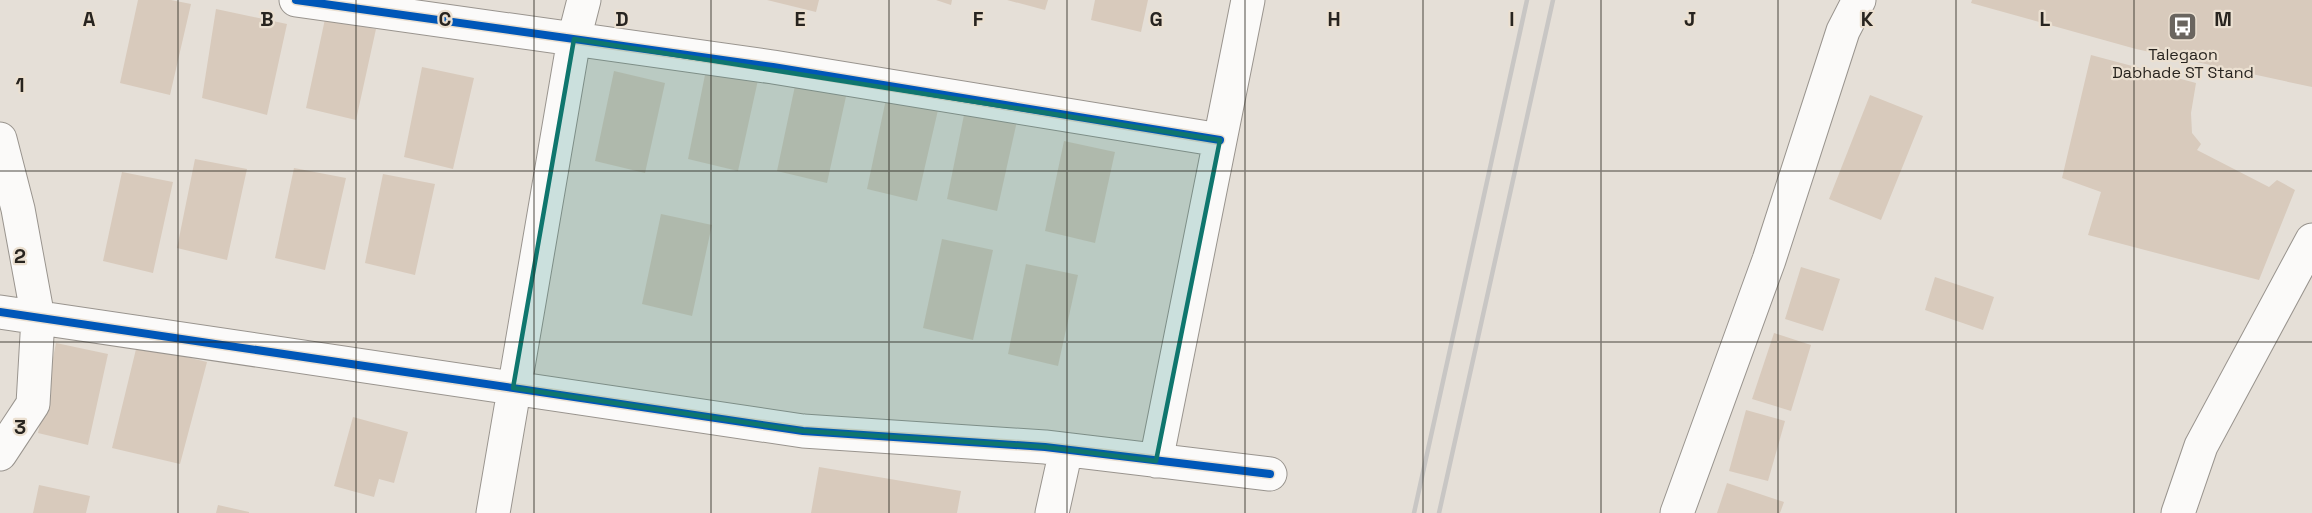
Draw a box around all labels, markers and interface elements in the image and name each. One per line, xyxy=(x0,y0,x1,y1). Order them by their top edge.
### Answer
text: A xyxy=(83,6,96,32)
text: B xyxy=(260,6,274,32)
text: C xyxy=(439,6,452,32)
text: D xyxy=(615,6,629,32)
text: E xyxy=(794,6,806,32)
text: F xyxy=(973,6,984,32)
text: G xyxy=(1149,6,1163,32)
text: H xyxy=(1327,6,1341,32)
text: I xyxy=(1509,6,1515,32)
text: J xyxy=(1684,6,1696,32)
text: K xyxy=(1861,6,1874,32)
text: L xyxy=(2040,6,2051,32)
text: M xyxy=(2214,6,2232,32)
bus stop icon: Talegaon Dabhade ST Stand xyxy=(2167,10,2199,42)
place label: Talegaon Dabhade ST Stand xyxy=(2112,44,2254,83)
text: 1 xyxy=(15,72,25,98)
text: 2 xyxy=(14,243,26,269)
text: 3 xyxy=(14,414,26,440)

